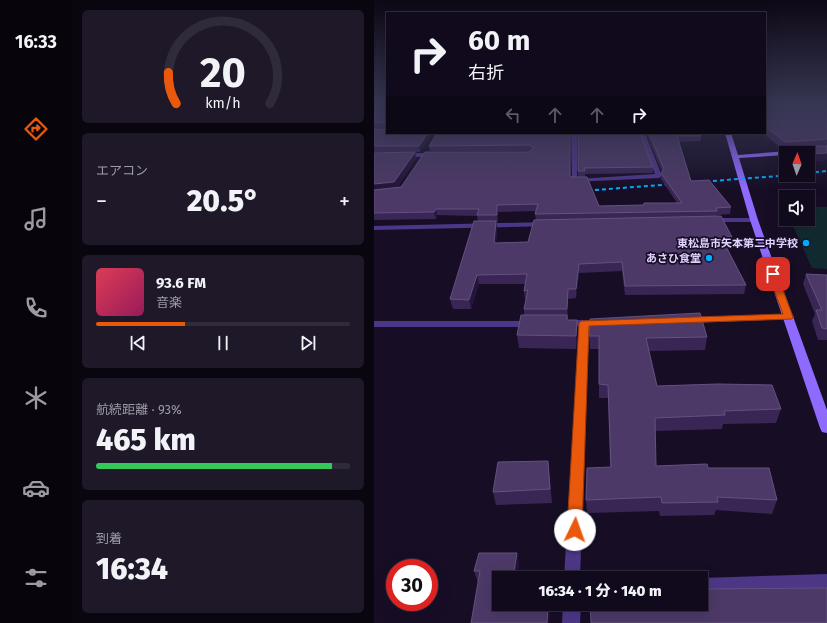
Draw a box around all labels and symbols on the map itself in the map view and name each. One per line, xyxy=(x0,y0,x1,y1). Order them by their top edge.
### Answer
north arrow xyxy=(779,146,815,182)
place label: 東松島市矢本第二中学校 xyxy=(677,237,798,250)
marker: 東松島市矢本第二中学校 xyxy=(801,238,811,248)
place label: あさひ食堂 xyxy=(646,252,701,265)
marker: あさひ食堂 xyxy=(704,253,714,263)
pin xyxy=(756,257,790,291)
position arrow xyxy=(554,509,596,551)
speed limit sign: 30 xyxy=(386,559,438,611)

